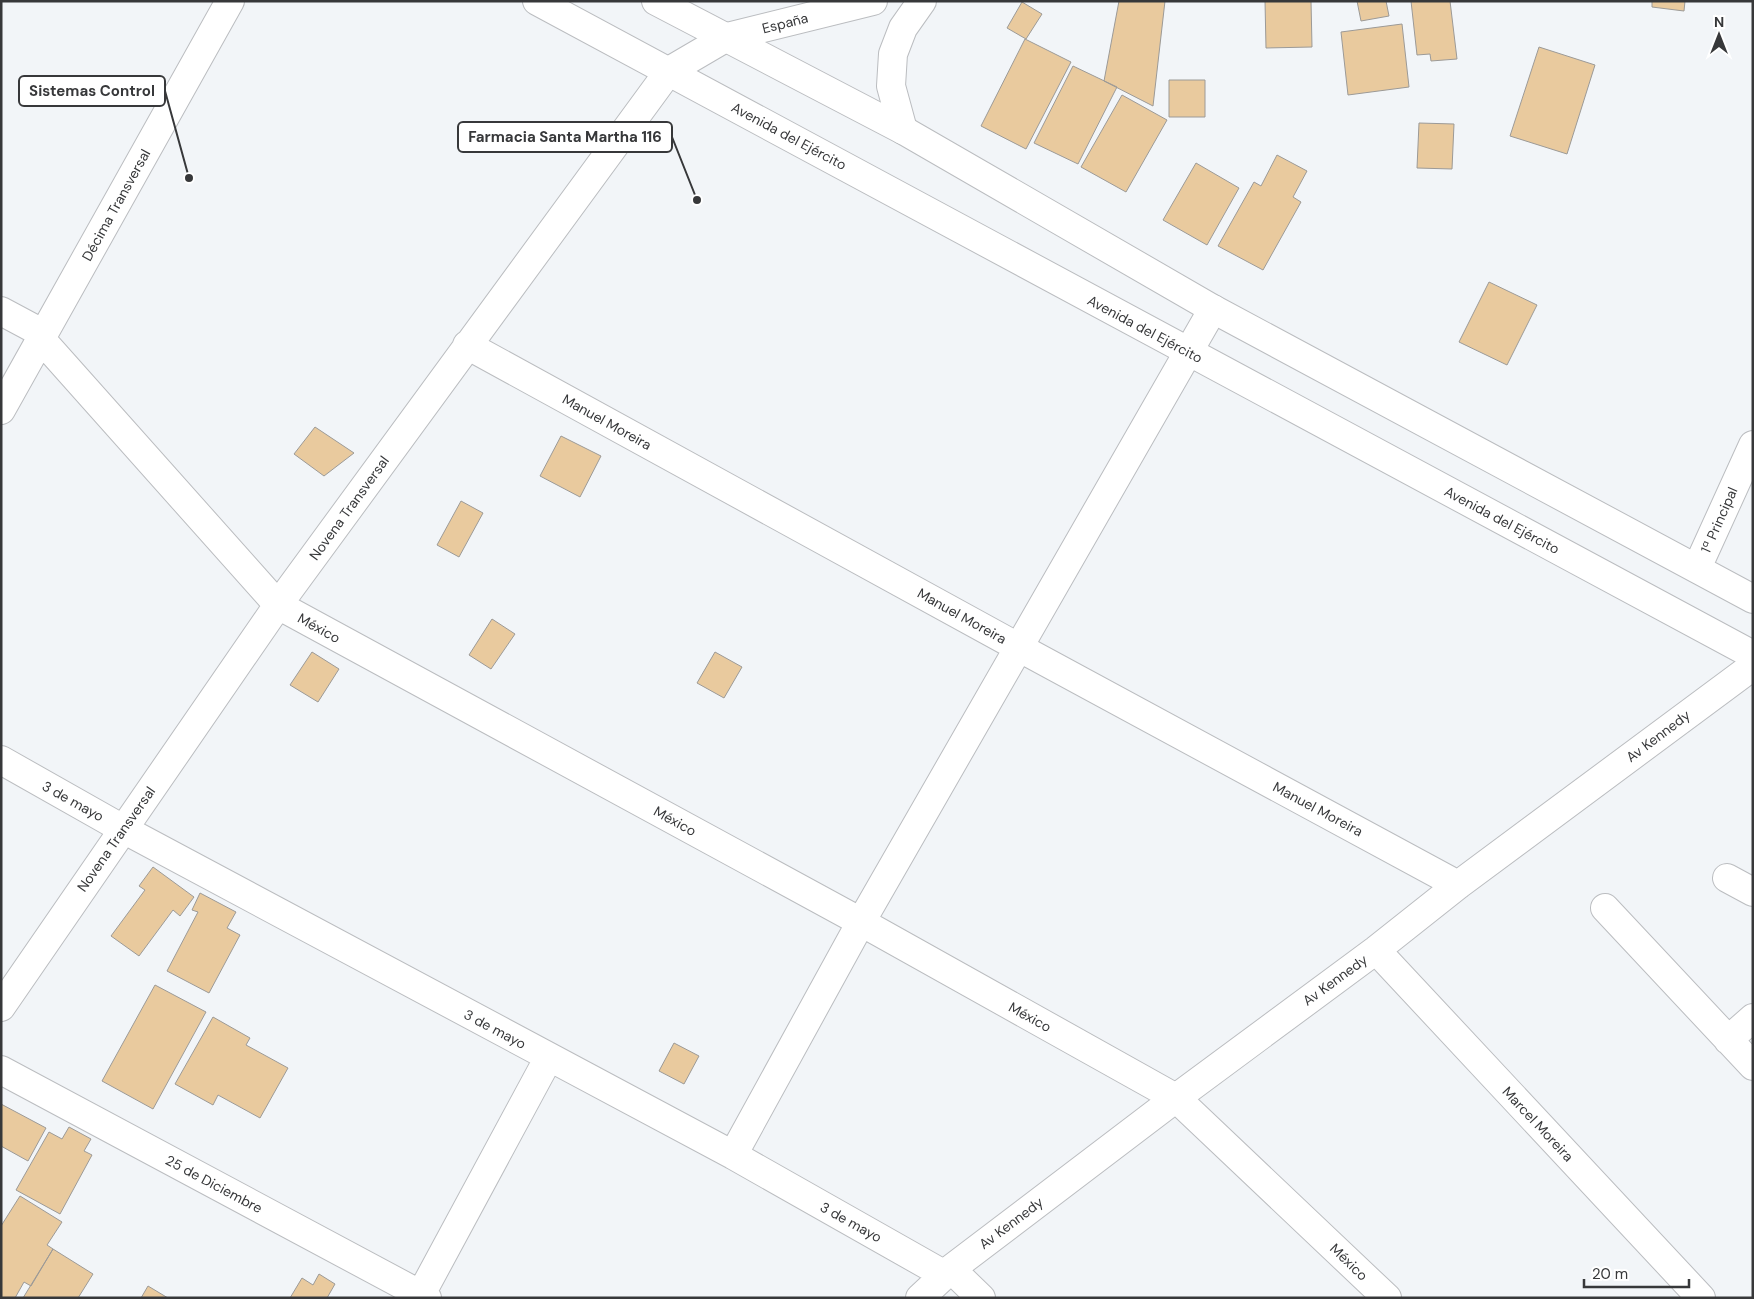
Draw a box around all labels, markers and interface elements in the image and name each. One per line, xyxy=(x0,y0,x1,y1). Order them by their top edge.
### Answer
street label: España xyxy=(760,9,810,37)
north arrow xyxy=(1694,10,1744,60)
text: N xyxy=(1714,13,1724,31)
callout: Sistemas Control xyxy=(19,76,165,106)
text: Sistemas Control xyxy=(29,81,155,101)
street label: Avenida del Ejército xyxy=(728,98,850,174)
callout: Farmacia Santa Martha 116 xyxy=(458,122,672,152)
text: Farmacia Santa Martha 116 xyxy=(468,127,662,147)
street label: Décima Transversal xyxy=(78,146,154,264)
street label: Avenida del Ejército xyxy=(1084,291,1206,367)
street label: Manuel Moreira xyxy=(559,390,655,454)
street label: Novena Transversal xyxy=(305,452,393,564)
street label: Avenida del Ejército xyxy=(1441,482,1563,558)
street label: 1ª Principal xyxy=(1696,484,1742,556)
street label: Manuel Moreira xyxy=(914,584,1010,648)
street label: México xyxy=(295,609,343,647)
street label: Av Kennedy xyxy=(1622,706,1694,766)
street label: 3 de mayo xyxy=(39,777,107,825)
street label: Manuel Moreira xyxy=(1270,778,1366,840)
street label: Novena Transversal xyxy=(73,783,159,895)
street label: México xyxy=(651,802,699,840)
street label: Av Kennedy xyxy=(1299,950,1371,1010)
street label: México xyxy=(1006,998,1054,1036)
street label: 3 de mayo xyxy=(461,1005,529,1053)
street label: Marcel Moreira xyxy=(1499,1083,1577,1165)
street label: 25 de Diciembre xyxy=(162,1151,266,1217)
street label: Av Kennedy xyxy=(975,1193,1047,1253)
street label: 3 de mayo xyxy=(817,1198,885,1246)
street label: México xyxy=(1326,1240,1372,1284)
scale bar xyxy=(1584,1256,1689,1288)
text: 20 m xyxy=(1592,1264,1628,1284)

